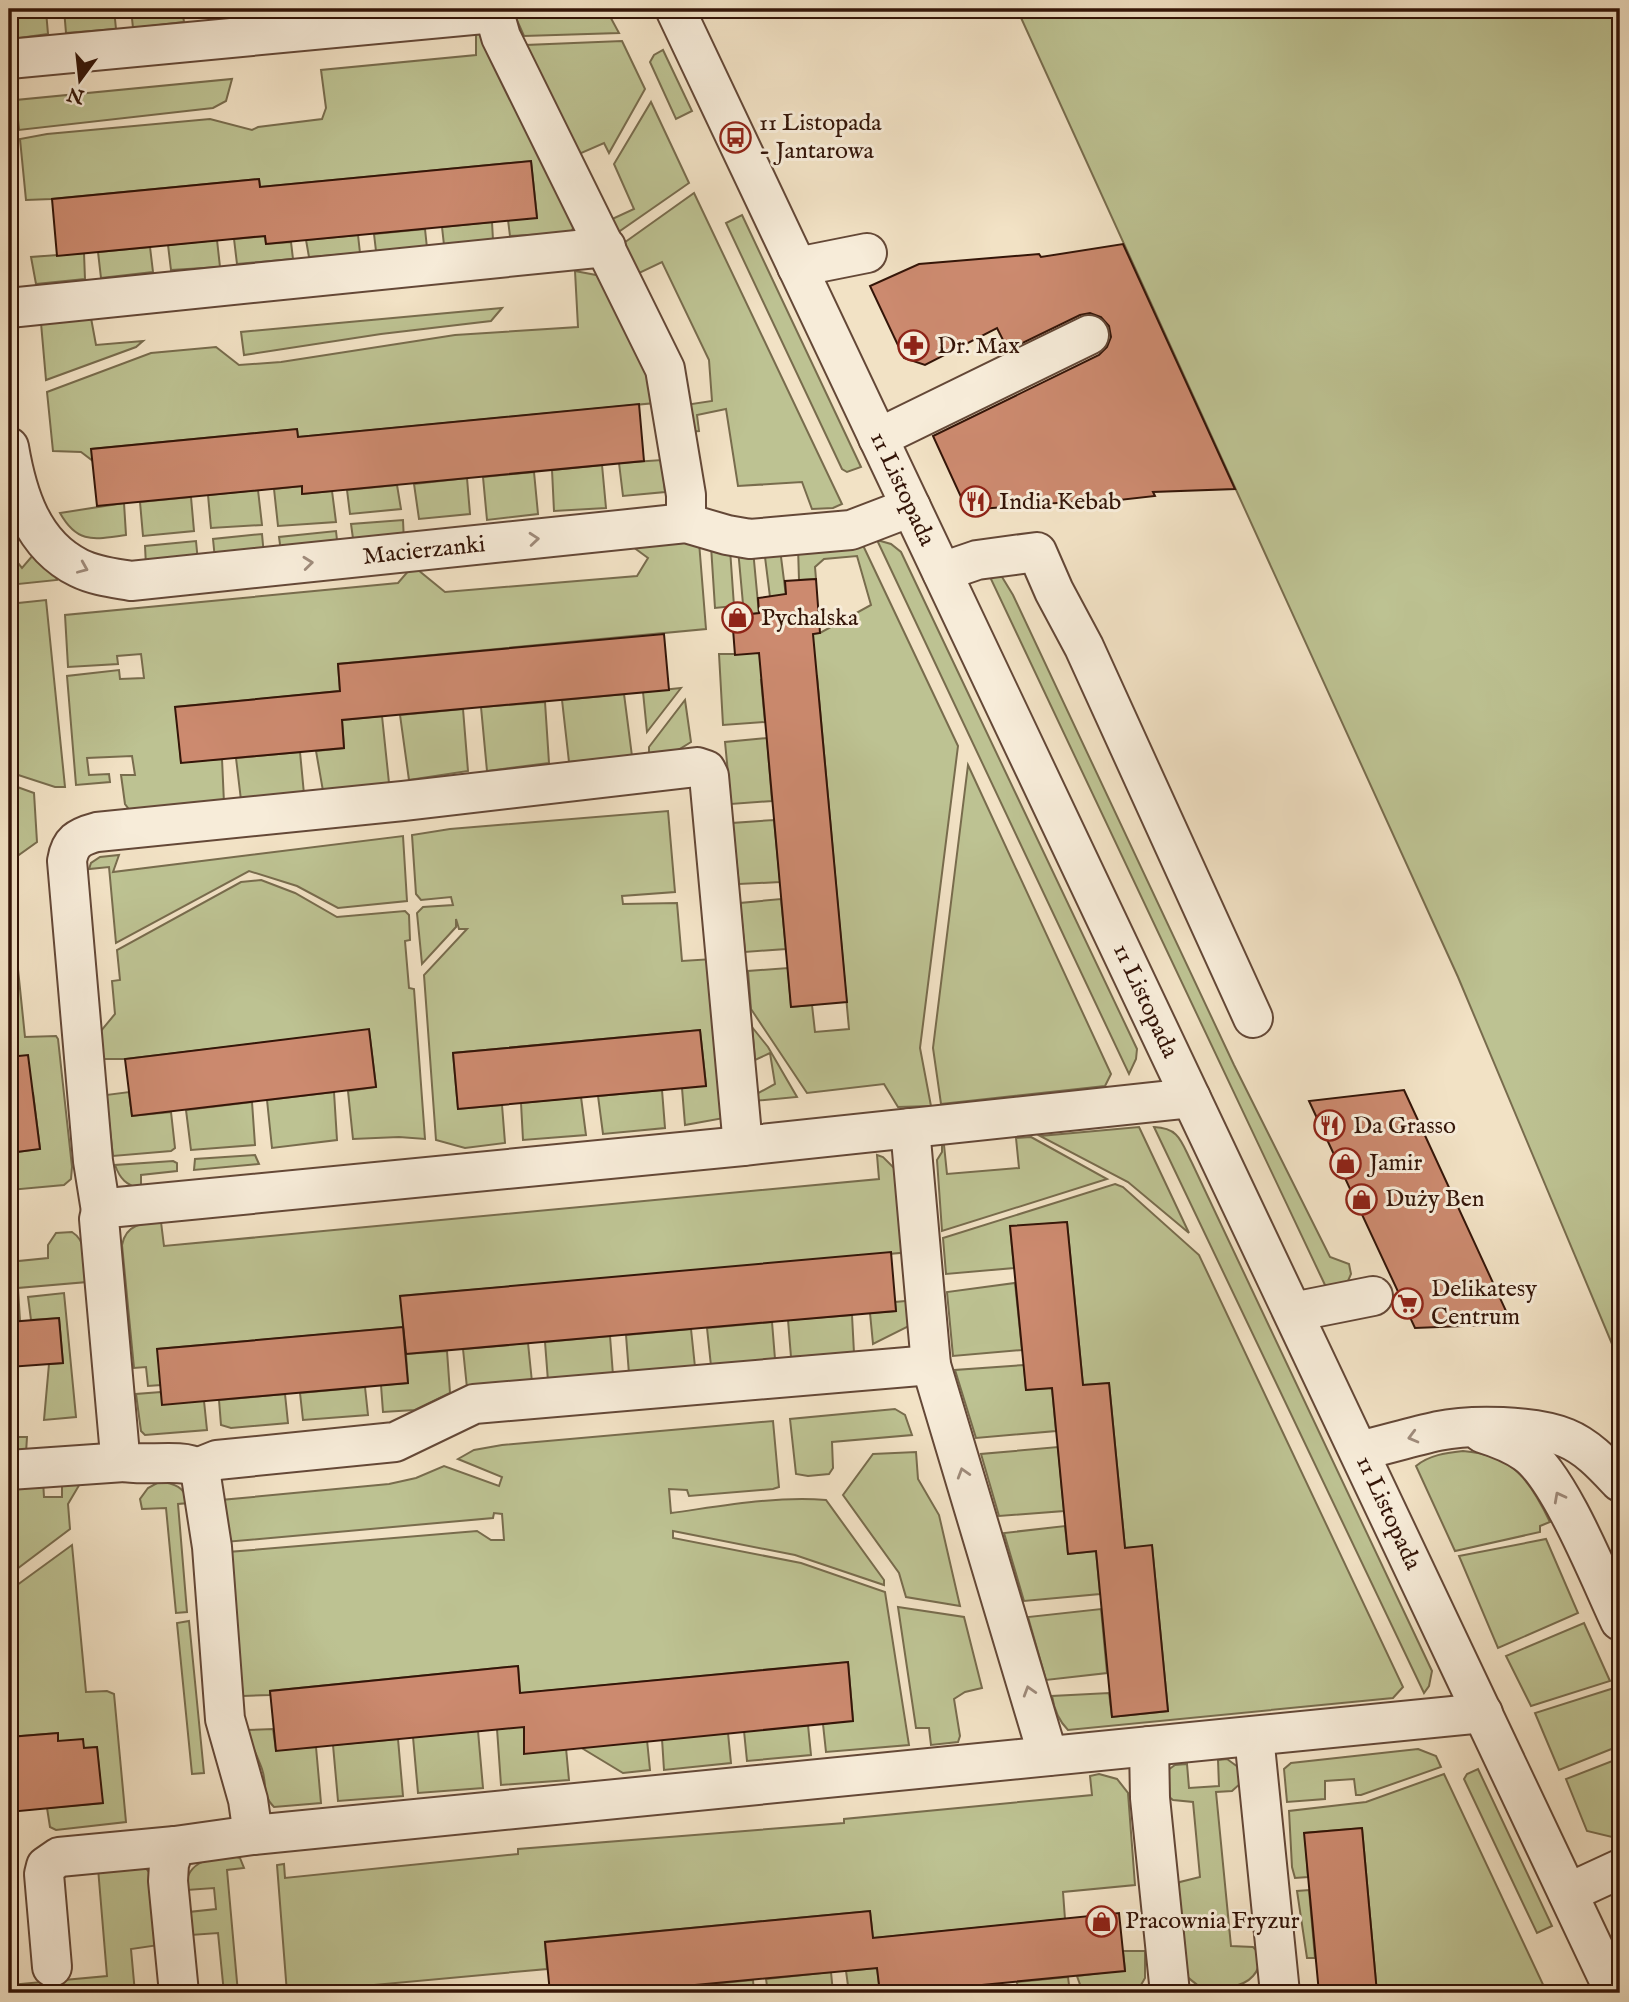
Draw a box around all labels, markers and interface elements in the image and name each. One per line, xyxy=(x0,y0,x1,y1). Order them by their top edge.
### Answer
north arrow xyxy=(46,46,116,116)
text: N xyxy=(65,81,88,108)
place label: 11 Listopada - Jantarowa xyxy=(759,108,882,167)
bus stop icon: 11 Listopada - Jantarowa xyxy=(719,120,753,154)
pharmacy icon: Dr. Max xyxy=(897,329,931,363)
place label: Dr. Max xyxy=(937,331,1020,362)
street label: 11 Listopada xyxy=(862,427,942,552)
restaurant icon: India Kebab xyxy=(959,485,993,519)
place label: India Kebab xyxy=(999,487,1122,518)
street label: Macierzanki xyxy=(361,529,487,573)
one-way arrow xyxy=(529,532,540,547)
one-way arrow xyxy=(302,555,314,570)
one-way arrow xyxy=(77,560,89,574)
shop icon: Pychalska xyxy=(721,601,755,635)
place label: Pychalska xyxy=(761,603,859,634)
street label: 11 Listopada xyxy=(1105,939,1185,1064)
restaurant icon: Da Grasso xyxy=(1313,1109,1347,1143)
place label: Da Grasso xyxy=(1353,1111,1456,1142)
shop icon: Jamir xyxy=(1329,1146,1363,1180)
place label: Jamir xyxy=(1366,1148,1422,1179)
shop icon: Duży Ben xyxy=(1345,1182,1379,1216)
place label: Duży Ben xyxy=(1385,1184,1485,1215)
place label: Delikatesy Centrum xyxy=(1431,1274,1537,1333)
supermarket icon: Delikatesy Centrum xyxy=(1391,1286,1425,1320)
one-way arrow xyxy=(1407,1429,1419,1443)
street label: 11 Listopada xyxy=(1348,1451,1428,1576)
one-way arrow xyxy=(957,1467,972,1479)
one-way arrow xyxy=(1554,1492,1568,1504)
one-way arrow xyxy=(1022,1685,1037,1697)
shop icon: Pracownia Fryzur xyxy=(1085,1904,1119,1938)
place label: Pracownia Fryzur xyxy=(1125,1906,1300,1937)

